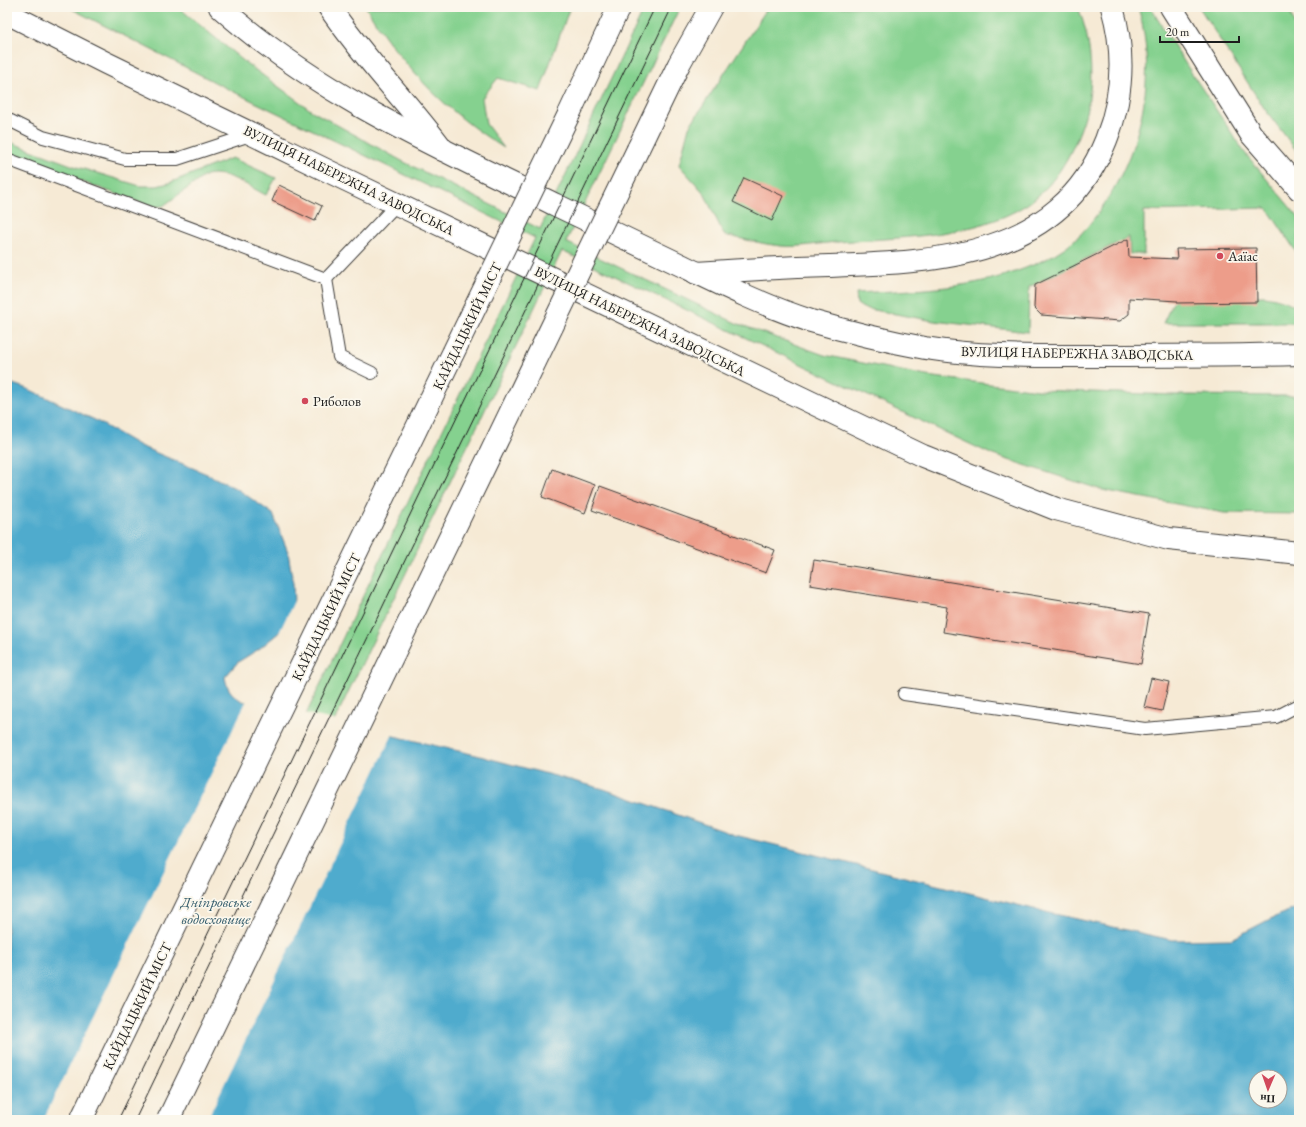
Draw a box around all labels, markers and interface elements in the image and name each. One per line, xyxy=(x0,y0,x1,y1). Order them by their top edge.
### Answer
scale bar xyxy=(1160,18,1239,44)
text: 20 m xyxy=(1166,24,1190,40)
street label: ВУЛИЦЯ НАБЕРЕЖНА ЗАВОДСЬКА xyxy=(241,121,458,239)
place label: Ааїас xyxy=(1227,247,1258,265)
marker: Ааїас xyxy=(1215,251,1225,261)
street label: КАЙДАЦЬКИЙ МІСТ xyxy=(428,259,506,393)
street label: ВУЛИЦЯ НАБЕРЕЖНА ЗАВОДСЬКА xyxy=(532,262,749,380)
street label: ВУЛИЦЯ НАБЕРЕЖНА ЗАВОДСЬКА xyxy=(961,342,1194,364)
place label: Риболов xyxy=(313,392,361,410)
marker: Риболов xyxy=(300,396,310,406)
street label: КАЙДАЦЬКИЙ МІСТ xyxy=(287,550,365,684)
water label: Дніпровське водосховище xyxy=(180,892,252,928)
street label: КАЙДАЦЬКИЙ МІСТ xyxy=(98,939,176,1073)
north arrow xyxy=(1248,1069,1288,1109)
text: Пн xyxy=(1259,1092,1275,1106)

